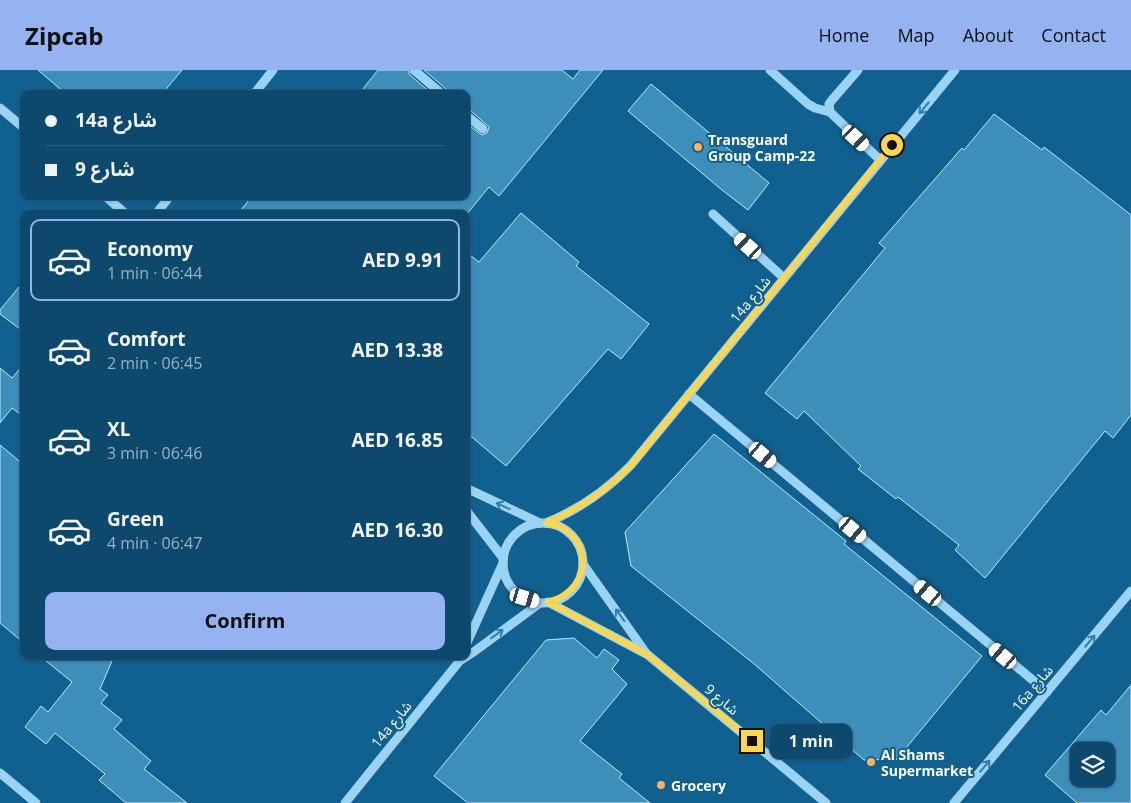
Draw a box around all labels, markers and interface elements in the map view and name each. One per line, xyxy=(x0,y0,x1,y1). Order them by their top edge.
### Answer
text: Zipcab xyxy=(25,19,103,52)
text: Home xyxy=(819,23,869,47)
text: Map xyxy=(897,23,935,47)
text: About xyxy=(963,23,1013,47)
text: Contact xyxy=(1041,23,1106,47)
one-way arrow xyxy=(918,101,929,114)
text: 14a شارع xyxy=(75,107,157,133)
car xyxy=(839,122,872,154)
place label: Transguard Group Camp-22 xyxy=(708,130,815,165)
route start xyxy=(881,134,903,156)
marker: Transguard Group Camp-22 xyxy=(692,141,704,153)
text: شارع 9 xyxy=(75,156,134,182)
car xyxy=(731,230,764,262)
text: Economy xyxy=(107,236,193,262)
icon: car xyxy=(47,238,92,283)
text: AED 9.91 xyxy=(362,247,443,273)
text: 1 min · 06:44 xyxy=(107,262,202,284)
street label: 14a شارع xyxy=(725,272,776,328)
text: Comfort xyxy=(107,326,186,352)
icon: car xyxy=(47,328,92,373)
text: AED 13.38 xyxy=(351,337,443,363)
text: 2 min · 06:45 xyxy=(107,352,202,374)
text: XL xyxy=(107,416,130,442)
icon: car xyxy=(47,418,92,463)
text: AED 16.85 xyxy=(351,427,443,453)
car xyxy=(746,440,779,470)
text: 3 min · 06:46 xyxy=(107,442,202,464)
one-way arrow xyxy=(496,501,511,510)
text: Green xyxy=(107,506,164,532)
icon: car xyxy=(47,508,92,553)
car xyxy=(836,515,869,545)
text: AED 16.30 xyxy=(351,517,443,543)
text: 4 min · 06:47 xyxy=(107,532,202,554)
car xyxy=(911,578,944,608)
car xyxy=(508,587,541,609)
button: Confirm xyxy=(45,592,445,650)
one-way arrow xyxy=(615,608,625,622)
one-way arrow xyxy=(490,629,504,639)
one-way arrow xyxy=(1084,634,1095,647)
car xyxy=(986,641,1019,671)
street label: 16a شارع xyxy=(1007,661,1058,716)
street label: شارع 9 xyxy=(700,679,743,720)
street label: 14a شارع xyxy=(366,697,417,753)
callout: 1 min xyxy=(770,724,852,758)
route end xyxy=(741,730,763,752)
text: 1 min xyxy=(789,730,833,752)
map controls xyxy=(1070,742,1115,787)
button: layers xyxy=(1070,742,1115,787)
place label: Al Shams Supermarket xyxy=(881,745,973,780)
marker: Al Shams Supermarket xyxy=(865,756,877,768)
one-way arrow xyxy=(980,759,991,772)
place label: Grocery xyxy=(671,776,726,795)
marker: Grocery xyxy=(655,779,667,791)

